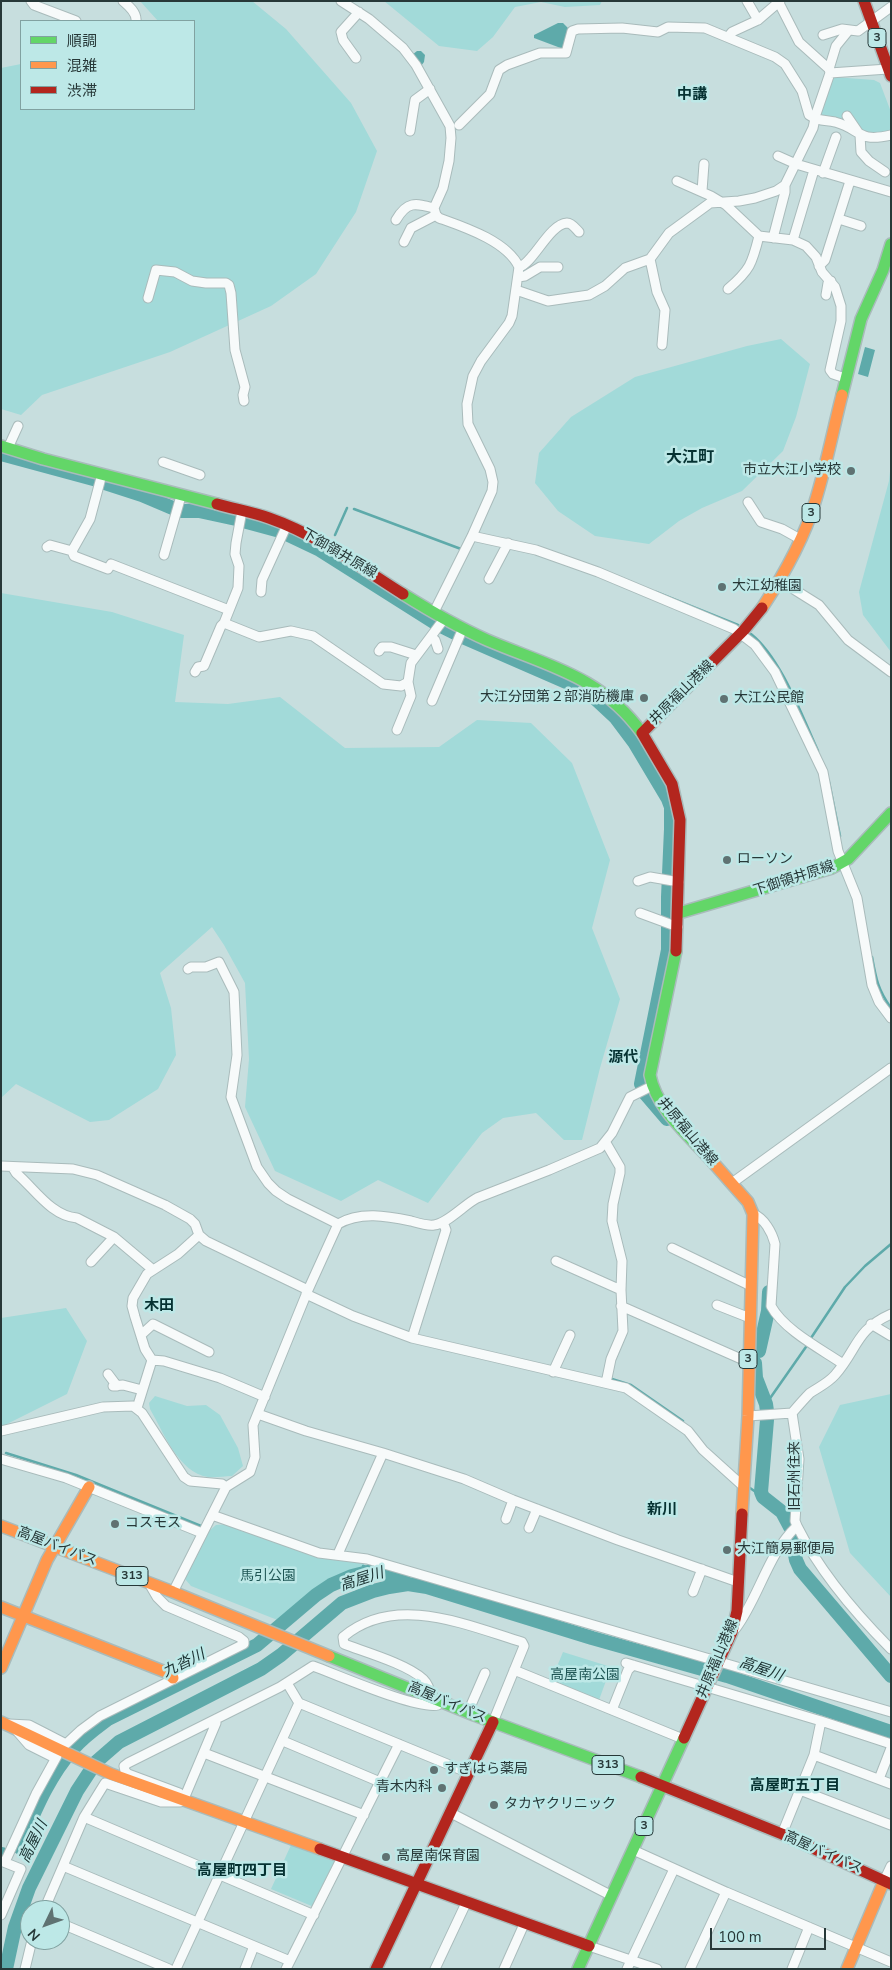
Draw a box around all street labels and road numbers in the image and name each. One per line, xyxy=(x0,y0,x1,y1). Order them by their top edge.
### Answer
road number: 3 xyxy=(868,28,886,48)
road number: 3 xyxy=(802,503,820,522)
street label: 下御領井原線 xyxy=(298,526,380,582)
street label: 井原福山港線 xyxy=(646,657,718,729)
street label: 下御領井原線 xyxy=(751,858,837,900)
street label: 井原福山港線 xyxy=(654,1094,720,1170)
road number: 3 xyxy=(739,1350,757,1368)
street label: 旧石州往来 xyxy=(788,1441,804,1511)
street label: 高屋バイパス xyxy=(15,1524,99,1570)
road number: 313 xyxy=(116,1566,148,1585)
street label: 井原福山港線 xyxy=(694,1617,742,1701)
street label: 高屋バイパス xyxy=(405,1679,489,1727)
road number: 313 xyxy=(592,1756,624,1774)
road number: 3 xyxy=(635,1816,653,1835)
street label: 高屋バイパス xyxy=(781,1828,865,1878)

